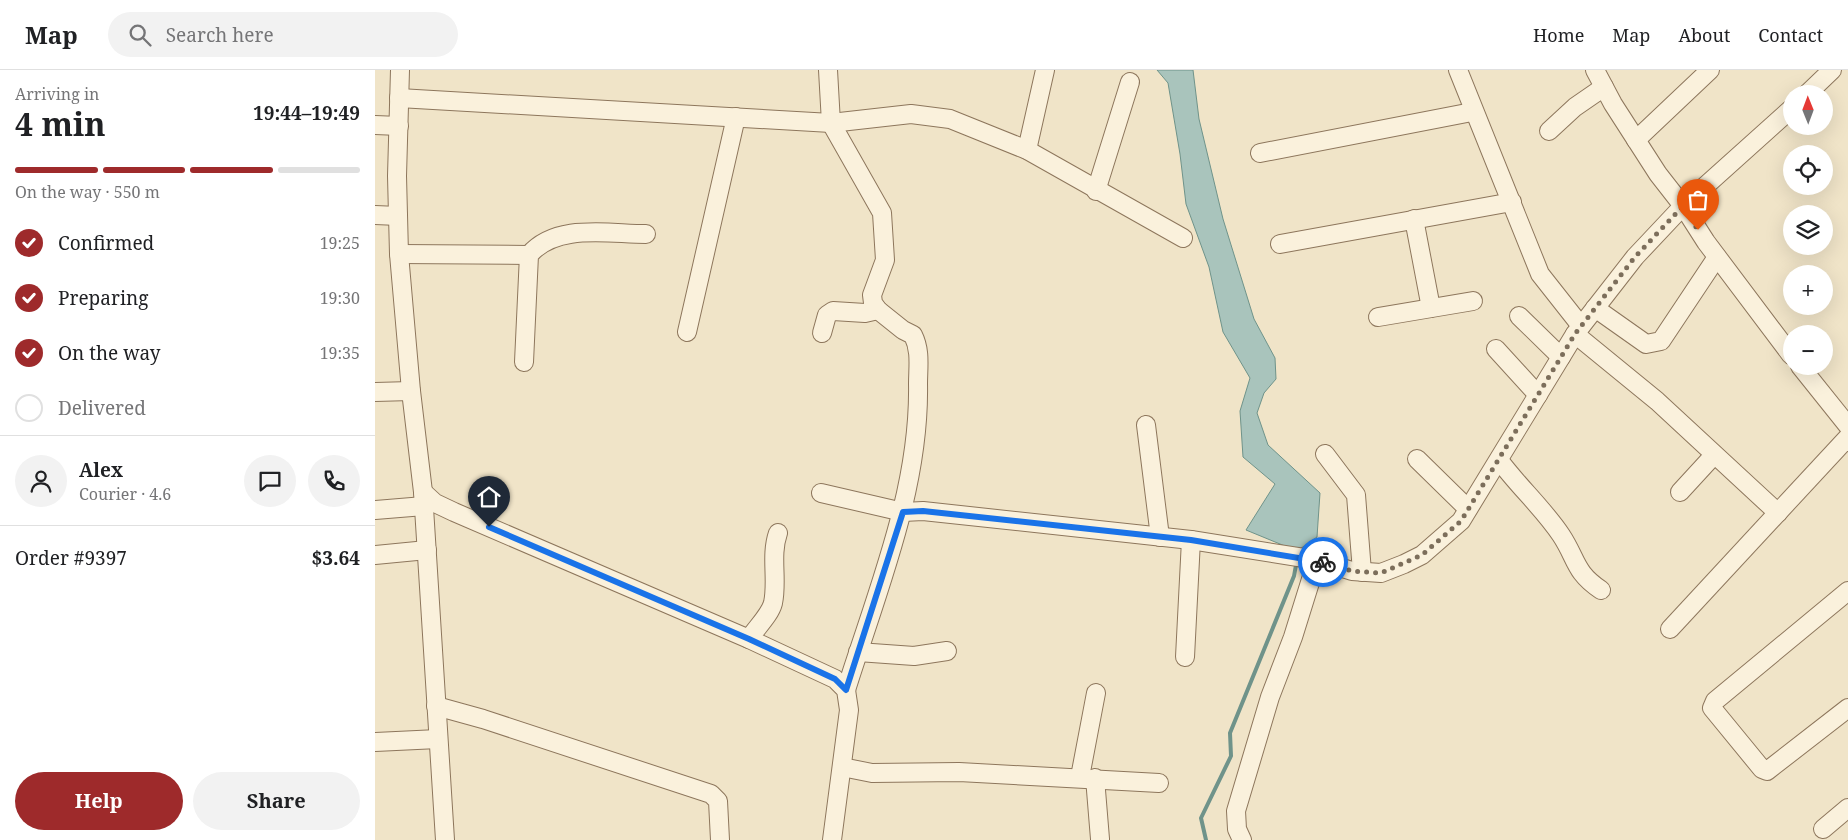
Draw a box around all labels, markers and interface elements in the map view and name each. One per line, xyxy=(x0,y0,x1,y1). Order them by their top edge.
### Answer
search box xyxy=(108,12,458,57)
text: Map xyxy=(25,18,78,51)
icon: search xyxy=(126,21,154,49)
text: Search here xyxy=(166,22,274,48)
text: Home xyxy=(1533,23,1584,47)
text: Map xyxy=(1612,23,1650,47)
text: About xyxy=(1678,23,1730,47)
text: Contact xyxy=(1758,23,1823,47)
text: Arriving in xyxy=(15,83,99,105)
north arrow xyxy=(1783,85,1833,135)
map controls xyxy=(1783,85,1833,375)
text: 19:44–19:49 xyxy=(253,100,360,126)
text: 4 min xyxy=(15,102,106,145)
button: locate xyxy=(1783,145,1833,195)
pin xyxy=(1677,179,1719,230)
text: On the way · 550 m xyxy=(15,181,160,203)
icon: bag xyxy=(1684,186,1712,214)
button: layers xyxy=(1783,205,1833,255)
icon: check xyxy=(15,229,43,257)
text: Confirmed xyxy=(58,230,154,256)
text: 19:25 xyxy=(320,232,360,254)
button: + xyxy=(1783,265,1833,315)
icon: check xyxy=(15,284,43,312)
text: Preparing xyxy=(58,285,148,311)
text: 19:30 xyxy=(320,287,360,309)
button: − xyxy=(1783,325,1833,375)
icon: check xyxy=(15,339,43,367)
text: On the way xyxy=(58,340,161,366)
text: 19:35 xyxy=(320,342,360,364)
text: Delivered xyxy=(58,395,146,421)
button: person xyxy=(15,455,67,507)
button: chat xyxy=(244,455,296,507)
button: phone xyxy=(308,455,360,507)
text: Alex xyxy=(79,457,123,483)
pin xyxy=(468,476,510,527)
text: Courier · 4.6 xyxy=(79,483,171,505)
icon: home xyxy=(475,483,503,511)
courier xyxy=(1298,537,1348,587)
text: Order #9397 xyxy=(15,545,127,571)
text: $3.64 xyxy=(311,545,360,571)
icon: bike xyxy=(1309,548,1337,576)
button: Help xyxy=(15,772,183,830)
button: Share xyxy=(193,772,360,830)

